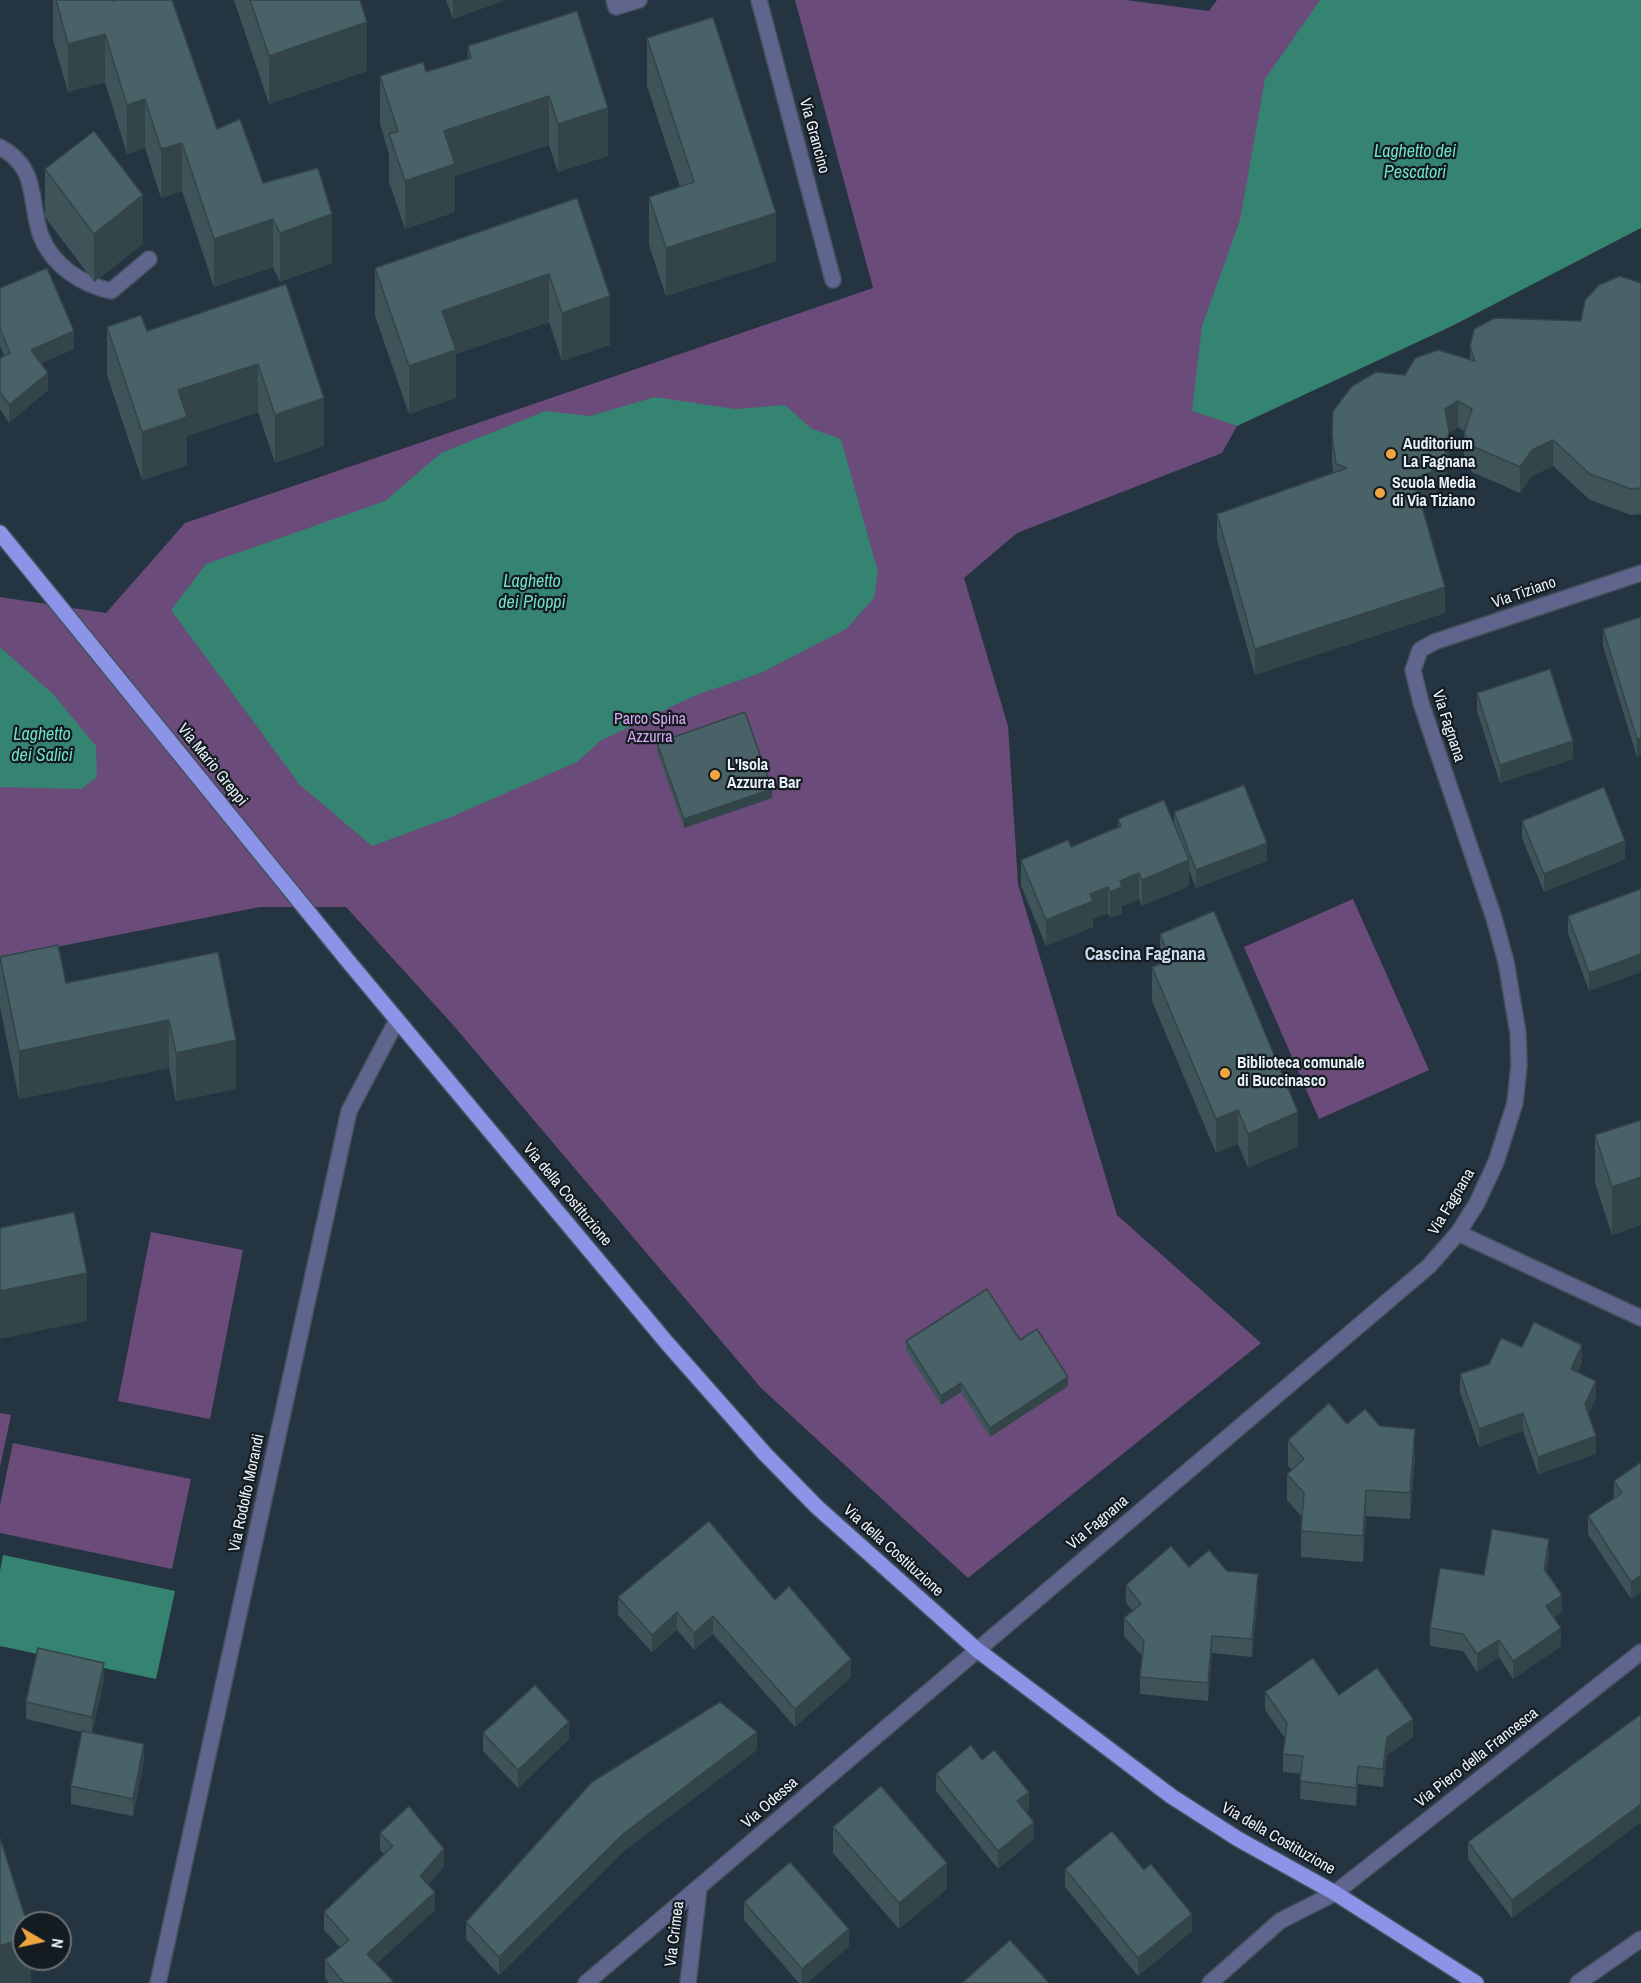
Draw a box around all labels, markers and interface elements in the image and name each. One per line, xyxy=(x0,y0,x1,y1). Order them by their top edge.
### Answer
street label: Via Grancino xyxy=(795,96,833,176)
water label: Laghetto dei Pescatori xyxy=(1374,141,1456,184)
place label: Auditorium La Fagnana xyxy=(1403,435,1475,473)
marker: Auditorium La Fagnana xyxy=(1384,447,1398,461)
place label: Scuola Media di Via Tiziano xyxy=(1392,474,1476,512)
marker: Scuola Media di Via Tiziano xyxy=(1373,486,1387,500)
water label: Laghetto dei Pioppi xyxy=(498,571,566,614)
street label: Via Tiziano xyxy=(1489,573,1559,613)
street label: Via Fagnana xyxy=(1427,688,1469,764)
park label: Parco Spina Azzurra xyxy=(614,710,686,748)
street label: Via Mario Greppi xyxy=(173,720,251,810)
water label: Laghetto dei Salici xyxy=(11,724,73,766)
place label: L'Isola Azzurra Bar xyxy=(727,756,801,794)
marker: L'Isola Azzurra Bar xyxy=(708,768,722,782)
district label: Cascina Fagnana xyxy=(1085,944,1205,966)
place label: Biblioteca comunale di Buccinasco xyxy=(1237,1054,1365,1092)
marker: Biblioteca comunale di Buccinasco xyxy=(1218,1066,1232,1080)
street label: Via della Costituzione xyxy=(518,1140,616,1250)
street label: Via Fagnana xyxy=(1425,1165,1479,1239)
street label: Via Rodolfo Morandi xyxy=(225,1432,269,1554)
street label: Via Fagnana xyxy=(1063,1492,1133,1554)
street label: Via della Costituzione xyxy=(839,1501,947,1601)
street label: Via Piero della Francesca xyxy=(1412,1704,1542,1812)
street label: Via Odessa xyxy=(738,1773,802,1833)
street label: Via della Costituzione xyxy=(1218,1799,1338,1879)
street label: Via Crimea xyxy=(661,1900,689,1968)
north arrow xyxy=(12,1911,72,1971)
text: N xyxy=(46,1937,69,1950)

